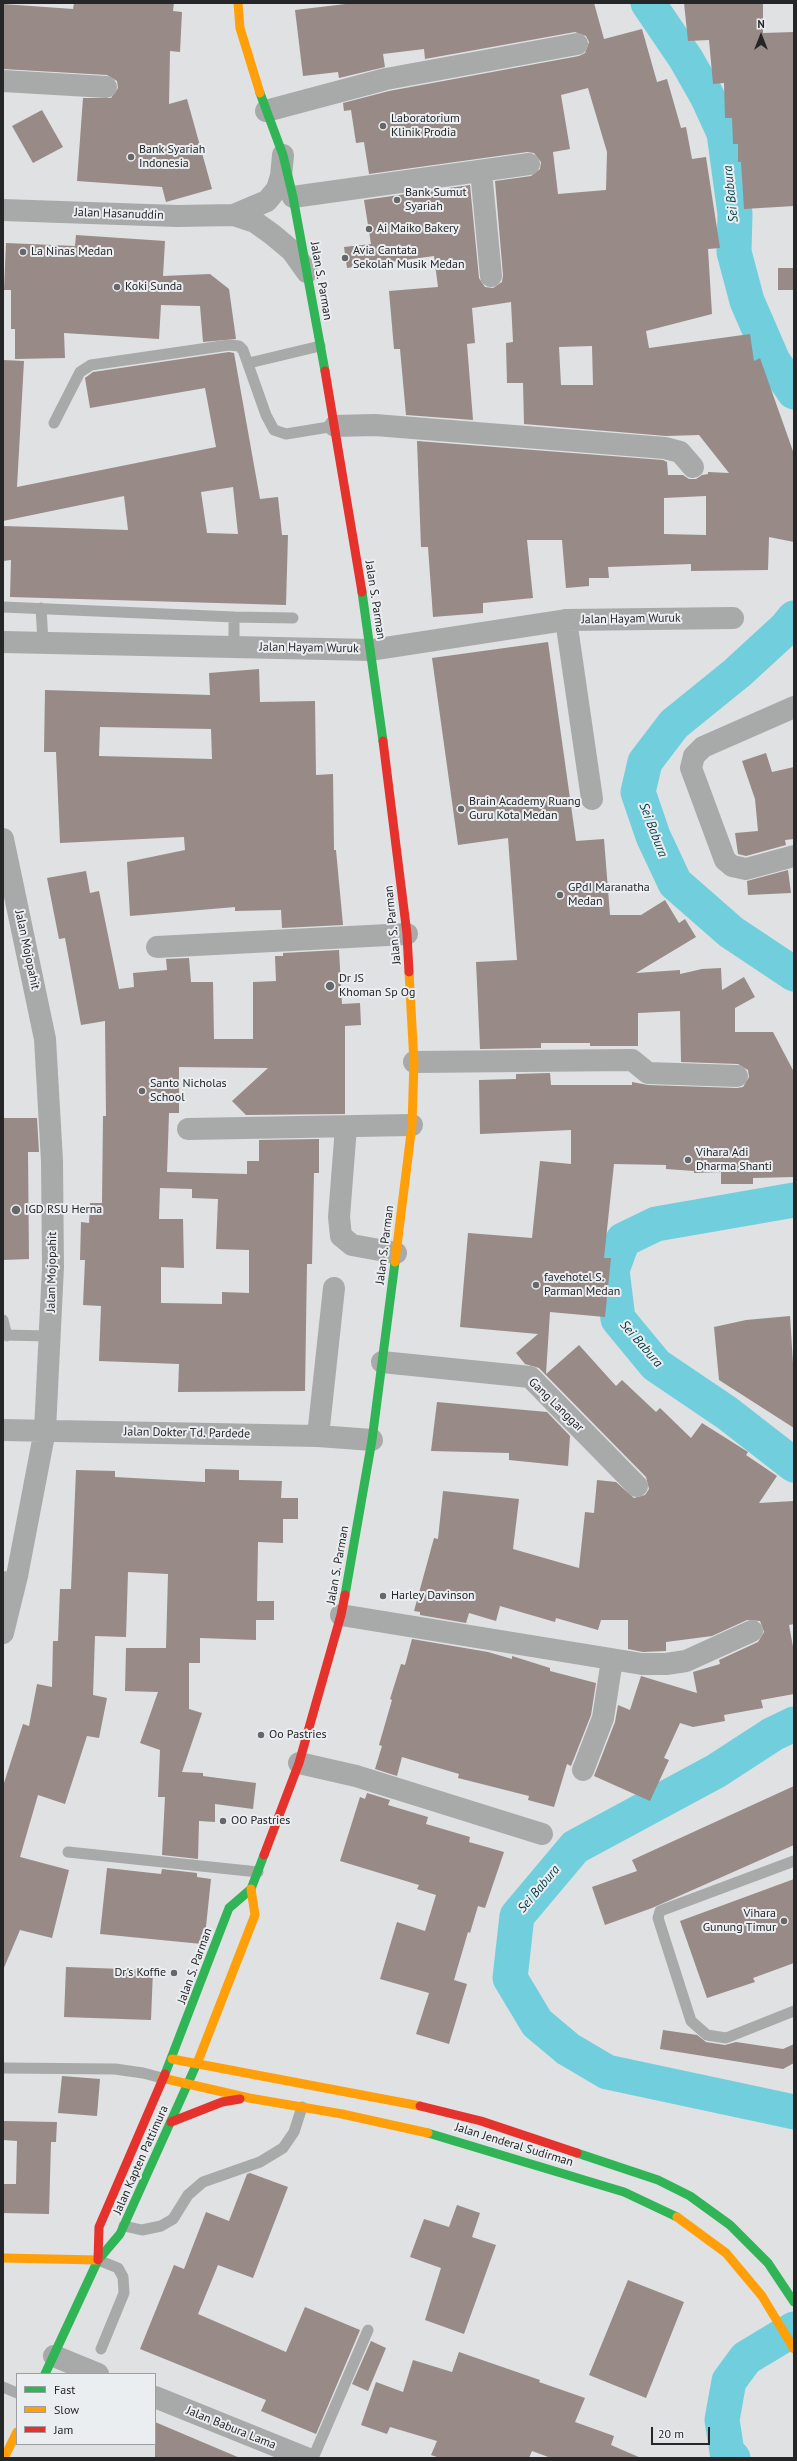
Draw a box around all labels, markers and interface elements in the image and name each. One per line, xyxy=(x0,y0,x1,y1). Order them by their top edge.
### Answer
north arrow xyxy=(741,16,781,56)
text: N xyxy=(757,17,765,31)
place label: Laboratorium Klinik Prodia xyxy=(391,112,460,140)
marker: Laboratorium Klinik Prodia xyxy=(378,121,388,131)
place label: Bank Syariah Indonesia xyxy=(139,143,205,171)
marker: Bank Syariah Indonesia xyxy=(126,152,136,162)
water label: Sei Babura xyxy=(720,165,742,223)
place label: Bank Sumut Syariah xyxy=(405,186,467,214)
marker: Bank Sumut Syariah xyxy=(392,195,402,205)
street label: Jalan Hasanuddin xyxy=(74,205,164,223)
place label: Ai Maiko Bakery xyxy=(377,222,459,236)
marker: Ai Maiko Bakery xyxy=(364,224,374,234)
street label: Jalan S. Parman xyxy=(307,241,335,321)
place label: Avia Cantata Sekolah Musik Medan xyxy=(353,244,464,272)
place label: La Ninas Medan xyxy=(31,245,113,259)
marker: La Ninas Medan xyxy=(18,247,28,257)
marker: Avia Cantata Sekolah Musik Medan xyxy=(340,253,350,263)
place label: Koki Sunda xyxy=(125,280,182,294)
marker: Koki Sunda xyxy=(112,282,122,292)
street label: Jalan S. Parman xyxy=(362,560,388,640)
street label: Jalan Hayam Wuruk xyxy=(581,611,681,627)
street label: Jalan Hayam Wuruk xyxy=(259,640,359,656)
place label: Brain Academy Ruang Guru Kota Medan xyxy=(469,795,581,823)
water label: Sei Babura xyxy=(636,801,670,859)
marker: Brain Academy Ruang Guru Kota Medan xyxy=(456,804,466,814)
place label: GPdI Maranatha Medan xyxy=(568,881,650,909)
street label: Jalan S. Parman xyxy=(382,885,404,965)
marker: GPdI Maranatha Medan xyxy=(555,890,565,900)
street label: Jalan Mojopahit xyxy=(12,909,42,991)
place label: Dr JS Khoman Sp Og xyxy=(339,972,415,1000)
marker: Dr JS Khoman Sp Og xyxy=(324,980,336,992)
place label: Santo Nicholas School xyxy=(150,1077,227,1105)
marker: Santo Nicholas School xyxy=(137,1086,147,1096)
place label: Vihara Adi Dharma Shanti xyxy=(696,1146,772,1174)
marker: Vihara Adi Dharma Shanti xyxy=(683,1155,693,1165)
place label: IGD RSU Herna xyxy=(25,1203,102,1217)
marker: IGD RSU Herna xyxy=(10,1204,22,1216)
street label: Jalan S. Parman xyxy=(373,1205,397,1285)
street label: Jalan Mojopahit xyxy=(44,1232,60,1312)
place label: favehotel S. Parman Medan xyxy=(544,1271,620,1299)
marker: favehotel S. Parman Medan xyxy=(531,1280,541,1290)
water label: Sei Babura xyxy=(616,1317,666,1371)
street label: Gang Langgar xyxy=(525,1375,587,1435)
street label: Jalan Dokter Td. Pardede xyxy=(124,1425,250,1441)
street label: Jalan S. Parman xyxy=(324,1525,352,1605)
place label: Harley Davinson xyxy=(391,1589,475,1603)
marker: Harley Davinson xyxy=(378,1591,388,1601)
place label: Oo Pastries xyxy=(269,1728,327,1742)
marker: Oo Pastries xyxy=(256,1730,266,1740)
place label: OO Pastries xyxy=(231,1814,290,1828)
marker: OO Pastries xyxy=(218,1816,228,1826)
water label: Sei Babura xyxy=(515,1862,563,1916)
place label: Vihara Gunung Timur xyxy=(703,1907,776,1935)
marker: Vihara Gunung Timur xyxy=(779,1916,789,1926)
street label: Jalan S. Parman xyxy=(175,1926,215,2006)
place label: Dr's Koffie xyxy=(115,1966,166,1980)
marker: Dr's Koffie xyxy=(169,1968,179,1978)
street label: Jalan Kapten Pattimura xyxy=(110,2103,172,2217)
street label: Jalan Jenderal Sudirman xyxy=(453,2120,575,2170)
legend xyxy=(16,2373,156,2445)
text: Fast xyxy=(54,2382,75,2397)
text: Slow xyxy=(54,2402,79,2417)
street label: Jalan Babura Lama xyxy=(184,2403,278,2453)
scale bar xyxy=(653,2419,712,2445)
text: Jam xyxy=(54,2422,73,2437)
text: 20 m xyxy=(658,2426,684,2441)

